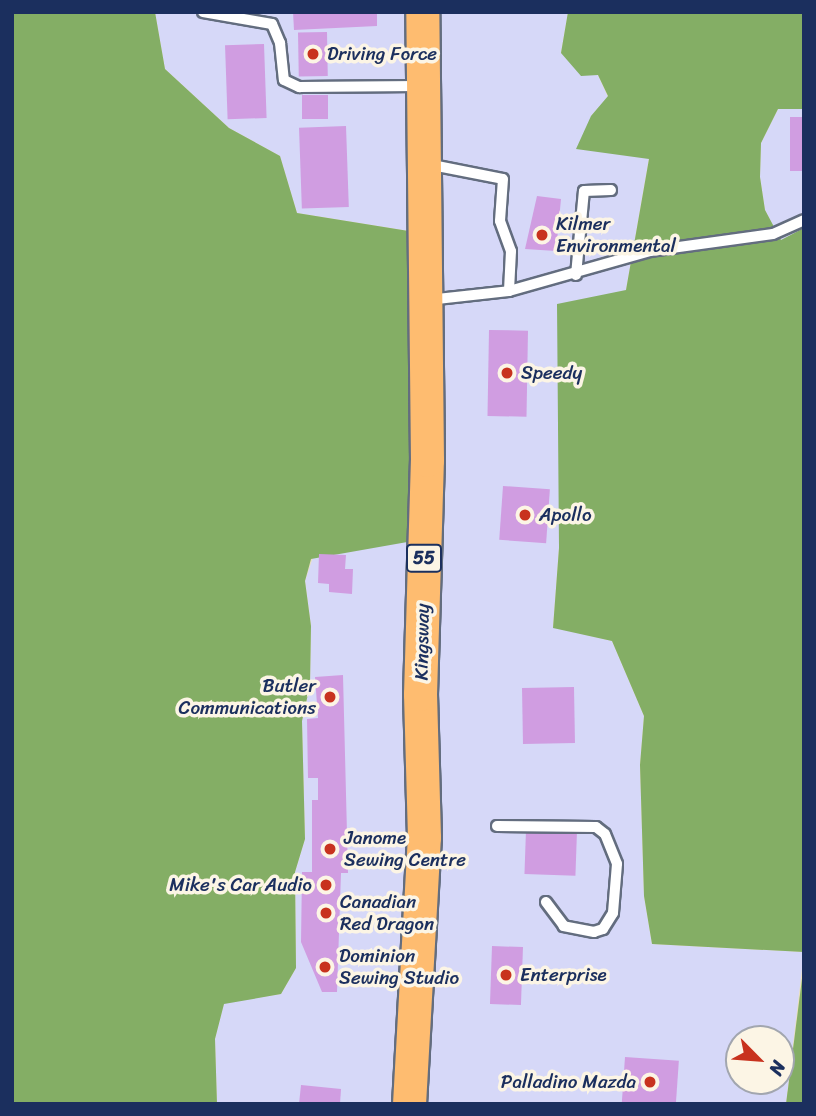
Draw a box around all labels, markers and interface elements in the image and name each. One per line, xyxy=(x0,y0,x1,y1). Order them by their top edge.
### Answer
place label: Driving Force xyxy=(327,43,437,65)
marker: Driving Force xyxy=(305,46,321,62)
place label: Kilmer Environmental xyxy=(556,213,676,257)
marker: Kilmer Environmental xyxy=(534,227,550,243)
place label: Speedy xyxy=(521,362,582,384)
marker: Speedy xyxy=(499,365,515,381)
place label: Apollo xyxy=(539,504,592,526)
marker: Apollo xyxy=(517,507,533,523)
road number: 55 xyxy=(405,544,443,572)
street label: Kingsway xyxy=(410,603,434,681)
place label: Butler Communications xyxy=(179,675,316,719)
marker: Butler Communications xyxy=(322,689,338,705)
place label: Janome Sewing Centre xyxy=(344,827,467,871)
marker: Janome Sewing Centre xyxy=(322,841,338,857)
place label: Mike's Car Audio xyxy=(169,874,312,896)
marker: Mike's Car Audio xyxy=(318,877,334,893)
place label: Canadian Red Dragon xyxy=(340,891,435,935)
marker: Canadian Red Dragon xyxy=(318,905,334,921)
place label: Dominion Sewing Studio xyxy=(339,945,459,989)
marker: Dominion Sewing Studio xyxy=(317,959,333,975)
place label: Enterprise xyxy=(520,964,607,986)
marker: Enterprise xyxy=(498,967,514,983)
north arrow xyxy=(725,1025,795,1095)
text: N xyxy=(760,1055,795,1081)
place label: Palladino Mazda xyxy=(501,1071,636,1093)
marker: Palladino Mazda xyxy=(642,1074,658,1090)

